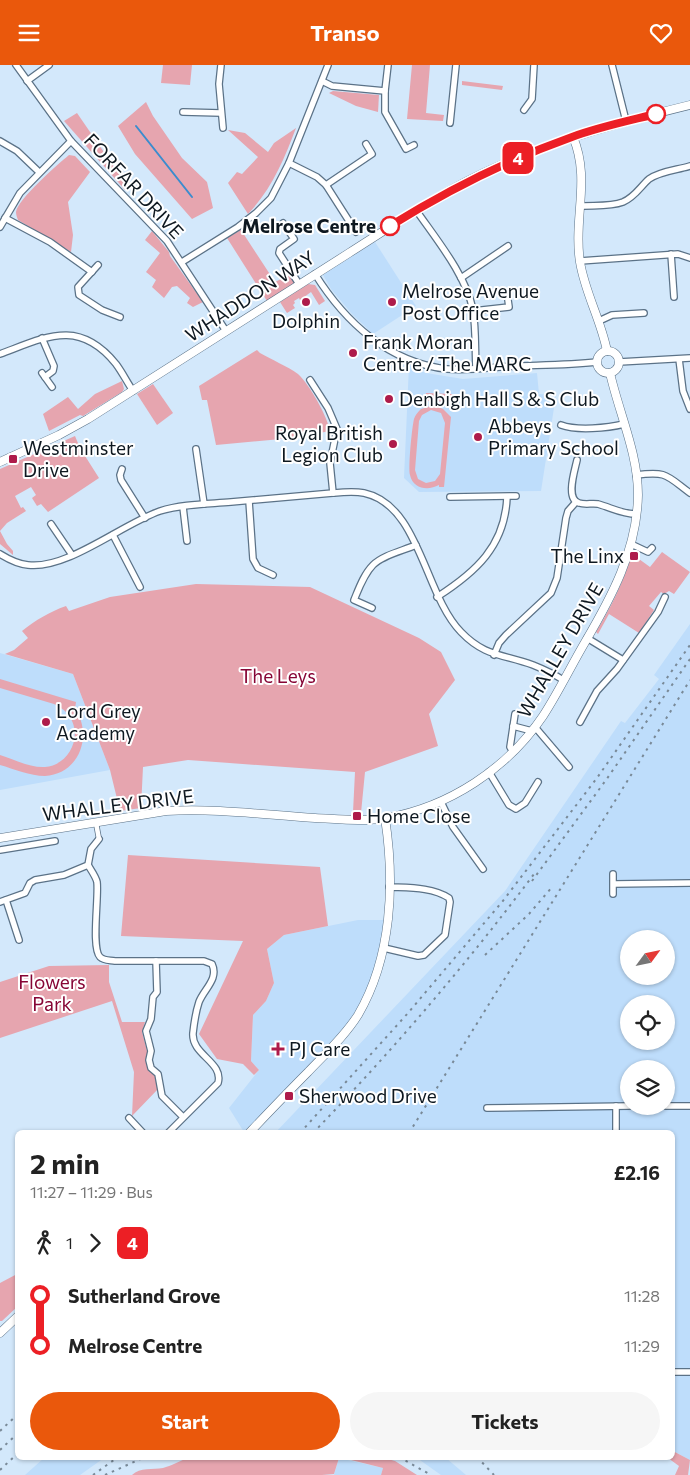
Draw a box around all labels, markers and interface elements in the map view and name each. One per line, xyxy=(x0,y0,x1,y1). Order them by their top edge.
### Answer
icon: menu xyxy=(15,19,43,47)
text: Transo xyxy=(310,19,380,46)
icon: heart xyxy=(647,19,675,47)
unlabelled marker xyxy=(646,104,666,124)
street label: FORFAR DRIVE xyxy=(80,128,189,243)
line badge: 4 xyxy=(502,142,534,174)
text: 4 xyxy=(512,147,524,169)
place label: Melrose Centre xyxy=(242,214,376,237)
marker: Melrose Centre xyxy=(380,216,400,236)
street label: WHADDON WAY xyxy=(181,245,319,346)
place label: Melrose Avenue Post Office xyxy=(402,279,539,324)
marker: Dolphin xyxy=(300,296,312,308)
marker: Melrose Avenue Post Office xyxy=(386,296,398,308)
place label: Dolphin xyxy=(272,309,340,332)
place label: Frank Moran Centre / The MARC xyxy=(363,330,531,375)
marker: Frank Moran Centre / The MARC xyxy=(347,347,359,359)
place label: Denbigh Hall S & S Club xyxy=(399,387,599,410)
marker: Denbigh Hall S & S Club xyxy=(383,393,395,405)
place label: Abbeys Primary School xyxy=(488,414,619,459)
place label: Royal British Legion Club xyxy=(275,421,383,466)
marker: Abbeys Primary School xyxy=(472,431,484,443)
place label: Westminster Drive xyxy=(23,436,134,481)
marker: Royal British Legion Club xyxy=(387,438,399,450)
marker: Westminster Drive xyxy=(7,453,19,465)
place label: The Linx xyxy=(551,544,624,567)
marker: The Linx xyxy=(628,550,640,562)
street label: WHALLEY DRIVE xyxy=(512,578,608,721)
park label: The Leys xyxy=(240,664,316,687)
place label: Lord Grey Academy xyxy=(56,699,141,744)
marker: Lord Grey Academy xyxy=(40,716,52,728)
street label: WHALLEY DRIVE xyxy=(41,784,195,825)
place label: Home Close xyxy=(367,804,471,827)
marker: Home Close xyxy=(351,810,363,822)
north arrow xyxy=(620,930,675,985)
map controls xyxy=(620,930,675,1115)
park label: Flowers Park xyxy=(18,970,86,1015)
button: locate xyxy=(620,995,675,1050)
place label: PJ Care xyxy=(289,1037,350,1060)
marker: PJ Care xyxy=(271,1042,285,1056)
button: layers xyxy=(620,1060,675,1115)
place label: Sherwood Drive xyxy=(299,1084,437,1107)
marker: Sherwood Drive xyxy=(283,1090,295,1102)
text: 2 min xyxy=(30,1146,100,1180)
text: £2.16 xyxy=(614,1161,660,1184)
text: 11:27 – 11:29 · Bus xyxy=(30,1182,153,1201)
icon: walk xyxy=(30,1229,58,1257)
icon: forward xyxy=(81,1229,109,1257)
text: 4 xyxy=(127,1232,138,1254)
text: 1 xyxy=(66,1233,73,1252)
text: Sutherland Grove xyxy=(68,1284,220,1307)
text: 11:28 xyxy=(624,1286,660,1305)
text: Melrose Centre xyxy=(68,1334,202,1357)
text: 11:29 xyxy=(624,1336,660,1355)
button: Start xyxy=(30,1392,340,1450)
button: Tickets xyxy=(350,1392,660,1450)

